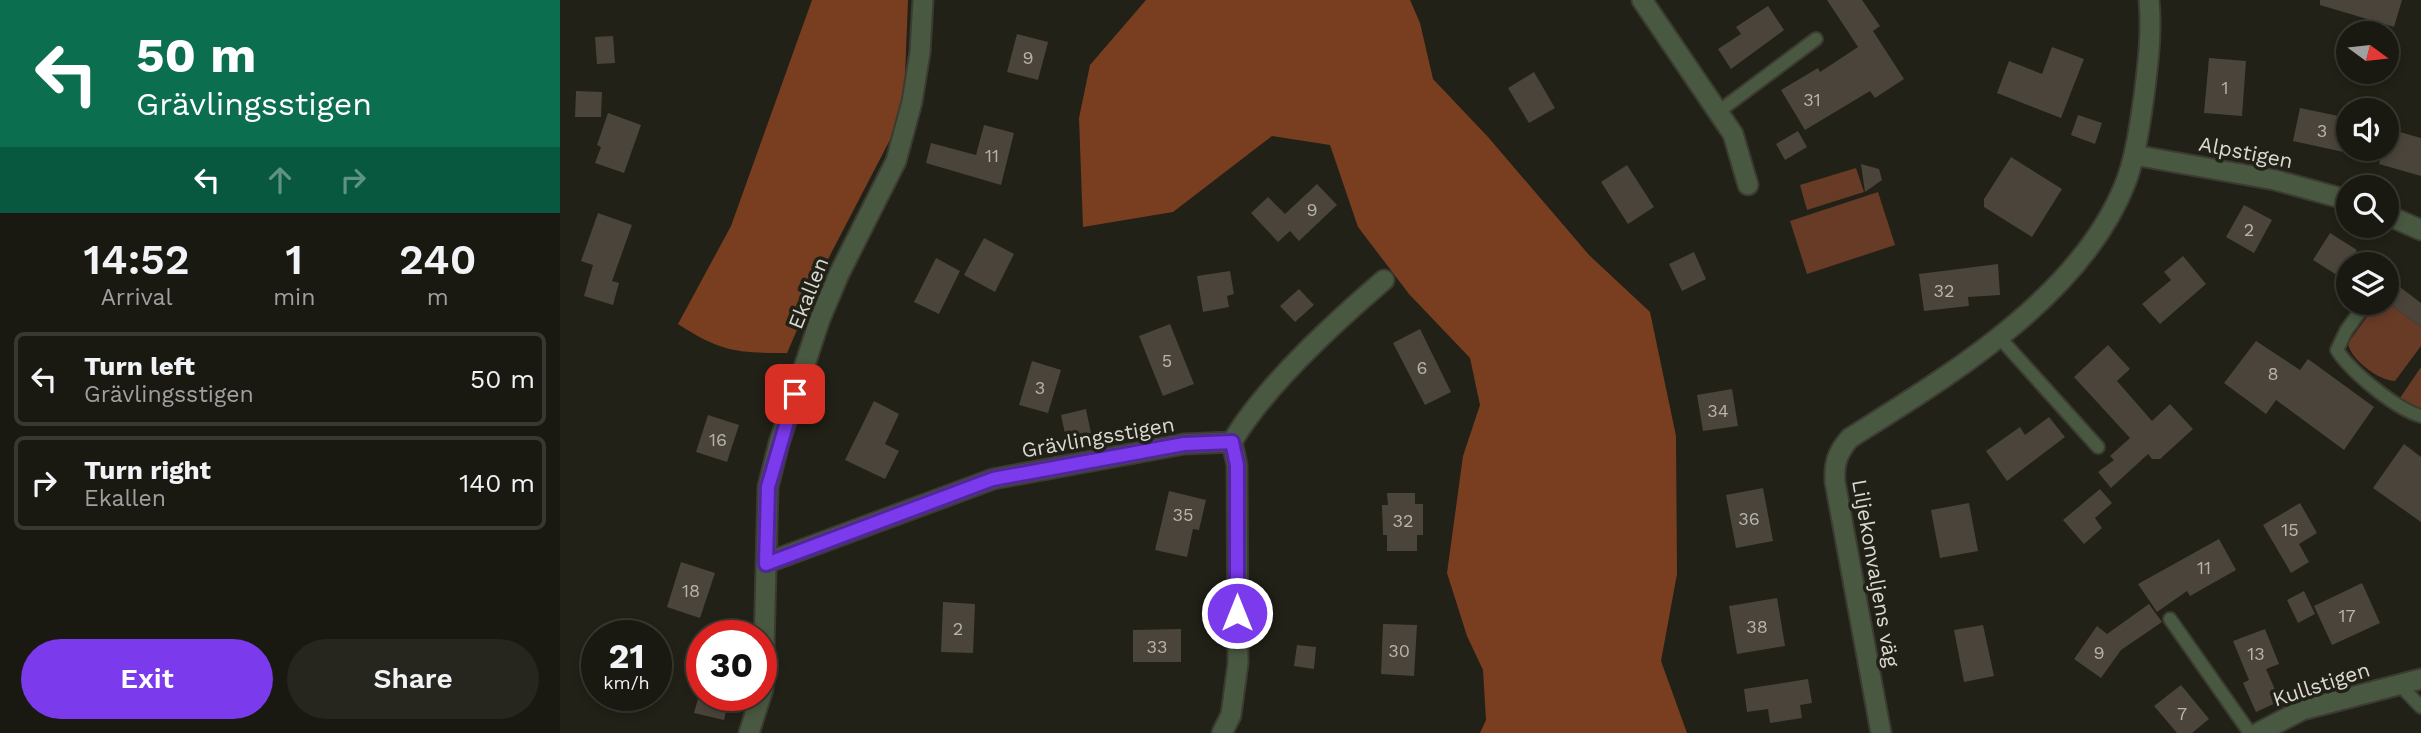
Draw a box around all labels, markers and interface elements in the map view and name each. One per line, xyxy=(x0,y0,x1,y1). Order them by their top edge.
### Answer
north arrow xyxy=(2336,21,2399,84)
map controls xyxy=(2336,21,2399,315)
text: 50 m xyxy=(136,26,256,84)
icon: left xyxy=(21,28,112,119)
house number: 9 xyxy=(1022,47,1034,68)
house number: 1 xyxy=(2221,77,2229,98)
text: Grävlingsstigen xyxy=(136,85,372,123)
house number: 31 xyxy=(1803,89,1821,110)
button: sound xyxy=(2336,98,2399,161)
house number: 3 xyxy=(2317,120,2327,141)
street label: Alpstigen xyxy=(2197,131,2295,173)
house number: 11 xyxy=(985,145,999,166)
icon: left xyxy=(188,161,226,199)
icon: ahead xyxy=(261,161,299,199)
icon: right xyxy=(334,161,372,199)
button: search xyxy=(2336,175,2399,238)
house number: 9 xyxy=(1306,199,1318,220)
house number: 2 xyxy=(2244,219,2254,240)
text: 14:52 xyxy=(84,235,190,284)
text: 1 xyxy=(286,235,303,284)
text: 240 xyxy=(399,235,476,284)
button: layers xyxy=(2336,252,2399,315)
street label: Ekallen xyxy=(782,254,834,332)
house number: 32 xyxy=(1934,280,1955,301)
text: Arrival xyxy=(101,284,172,311)
text: min xyxy=(273,284,315,311)
text: m xyxy=(427,284,449,311)
house number: 5 xyxy=(1162,350,1172,371)
text: Turn left xyxy=(84,351,195,381)
house number: 6 xyxy=(1417,357,1427,378)
icon: left xyxy=(25,360,63,398)
house number: 8 xyxy=(2267,363,2279,384)
text: 50 m xyxy=(470,364,535,394)
pin xyxy=(765,364,825,424)
icon: arrive xyxy=(776,375,814,413)
house number: 3 xyxy=(1035,377,1045,398)
text: Grävlingsstigen xyxy=(84,381,254,408)
house number: 34 xyxy=(1707,400,1729,421)
street label: Grävlingsstigen xyxy=(1020,411,1176,463)
house number: 16 xyxy=(709,429,727,450)
text: Turn right xyxy=(84,455,211,485)
icon: right xyxy=(25,464,63,502)
text: 140 m xyxy=(459,468,535,498)
street label: Liljekonvaljens väg xyxy=(1847,477,1905,670)
text: Ekallen xyxy=(84,485,166,512)
house number: 35 xyxy=(1173,504,1193,525)
house number: 36 xyxy=(1738,508,1760,529)
house number: 32 xyxy=(1393,510,1414,531)
house number: 15 xyxy=(2281,519,2299,540)
house number: 11 xyxy=(2197,557,2211,578)
position arrow xyxy=(1200,576,1274,650)
house number: 18 xyxy=(682,580,700,601)
house number: 17 xyxy=(2338,605,2356,626)
house number: 38 xyxy=(1746,616,1768,637)
house number: 2 xyxy=(953,618,963,639)
speed limit sign: 30 xyxy=(686,620,777,711)
text: 21 xyxy=(609,635,644,677)
house number: 33 xyxy=(1147,636,1168,657)
button: Exit xyxy=(21,639,273,719)
button: Share xyxy=(287,639,539,719)
house number: 30 xyxy=(1388,640,1410,661)
house number: 9 xyxy=(2093,642,2105,663)
house number: 13 xyxy=(2247,643,2265,664)
street label: Kullstigen xyxy=(2269,657,2373,711)
text: km/h xyxy=(603,672,650,693)
house number: 7 xyxy=(2177,703,2187,724)

